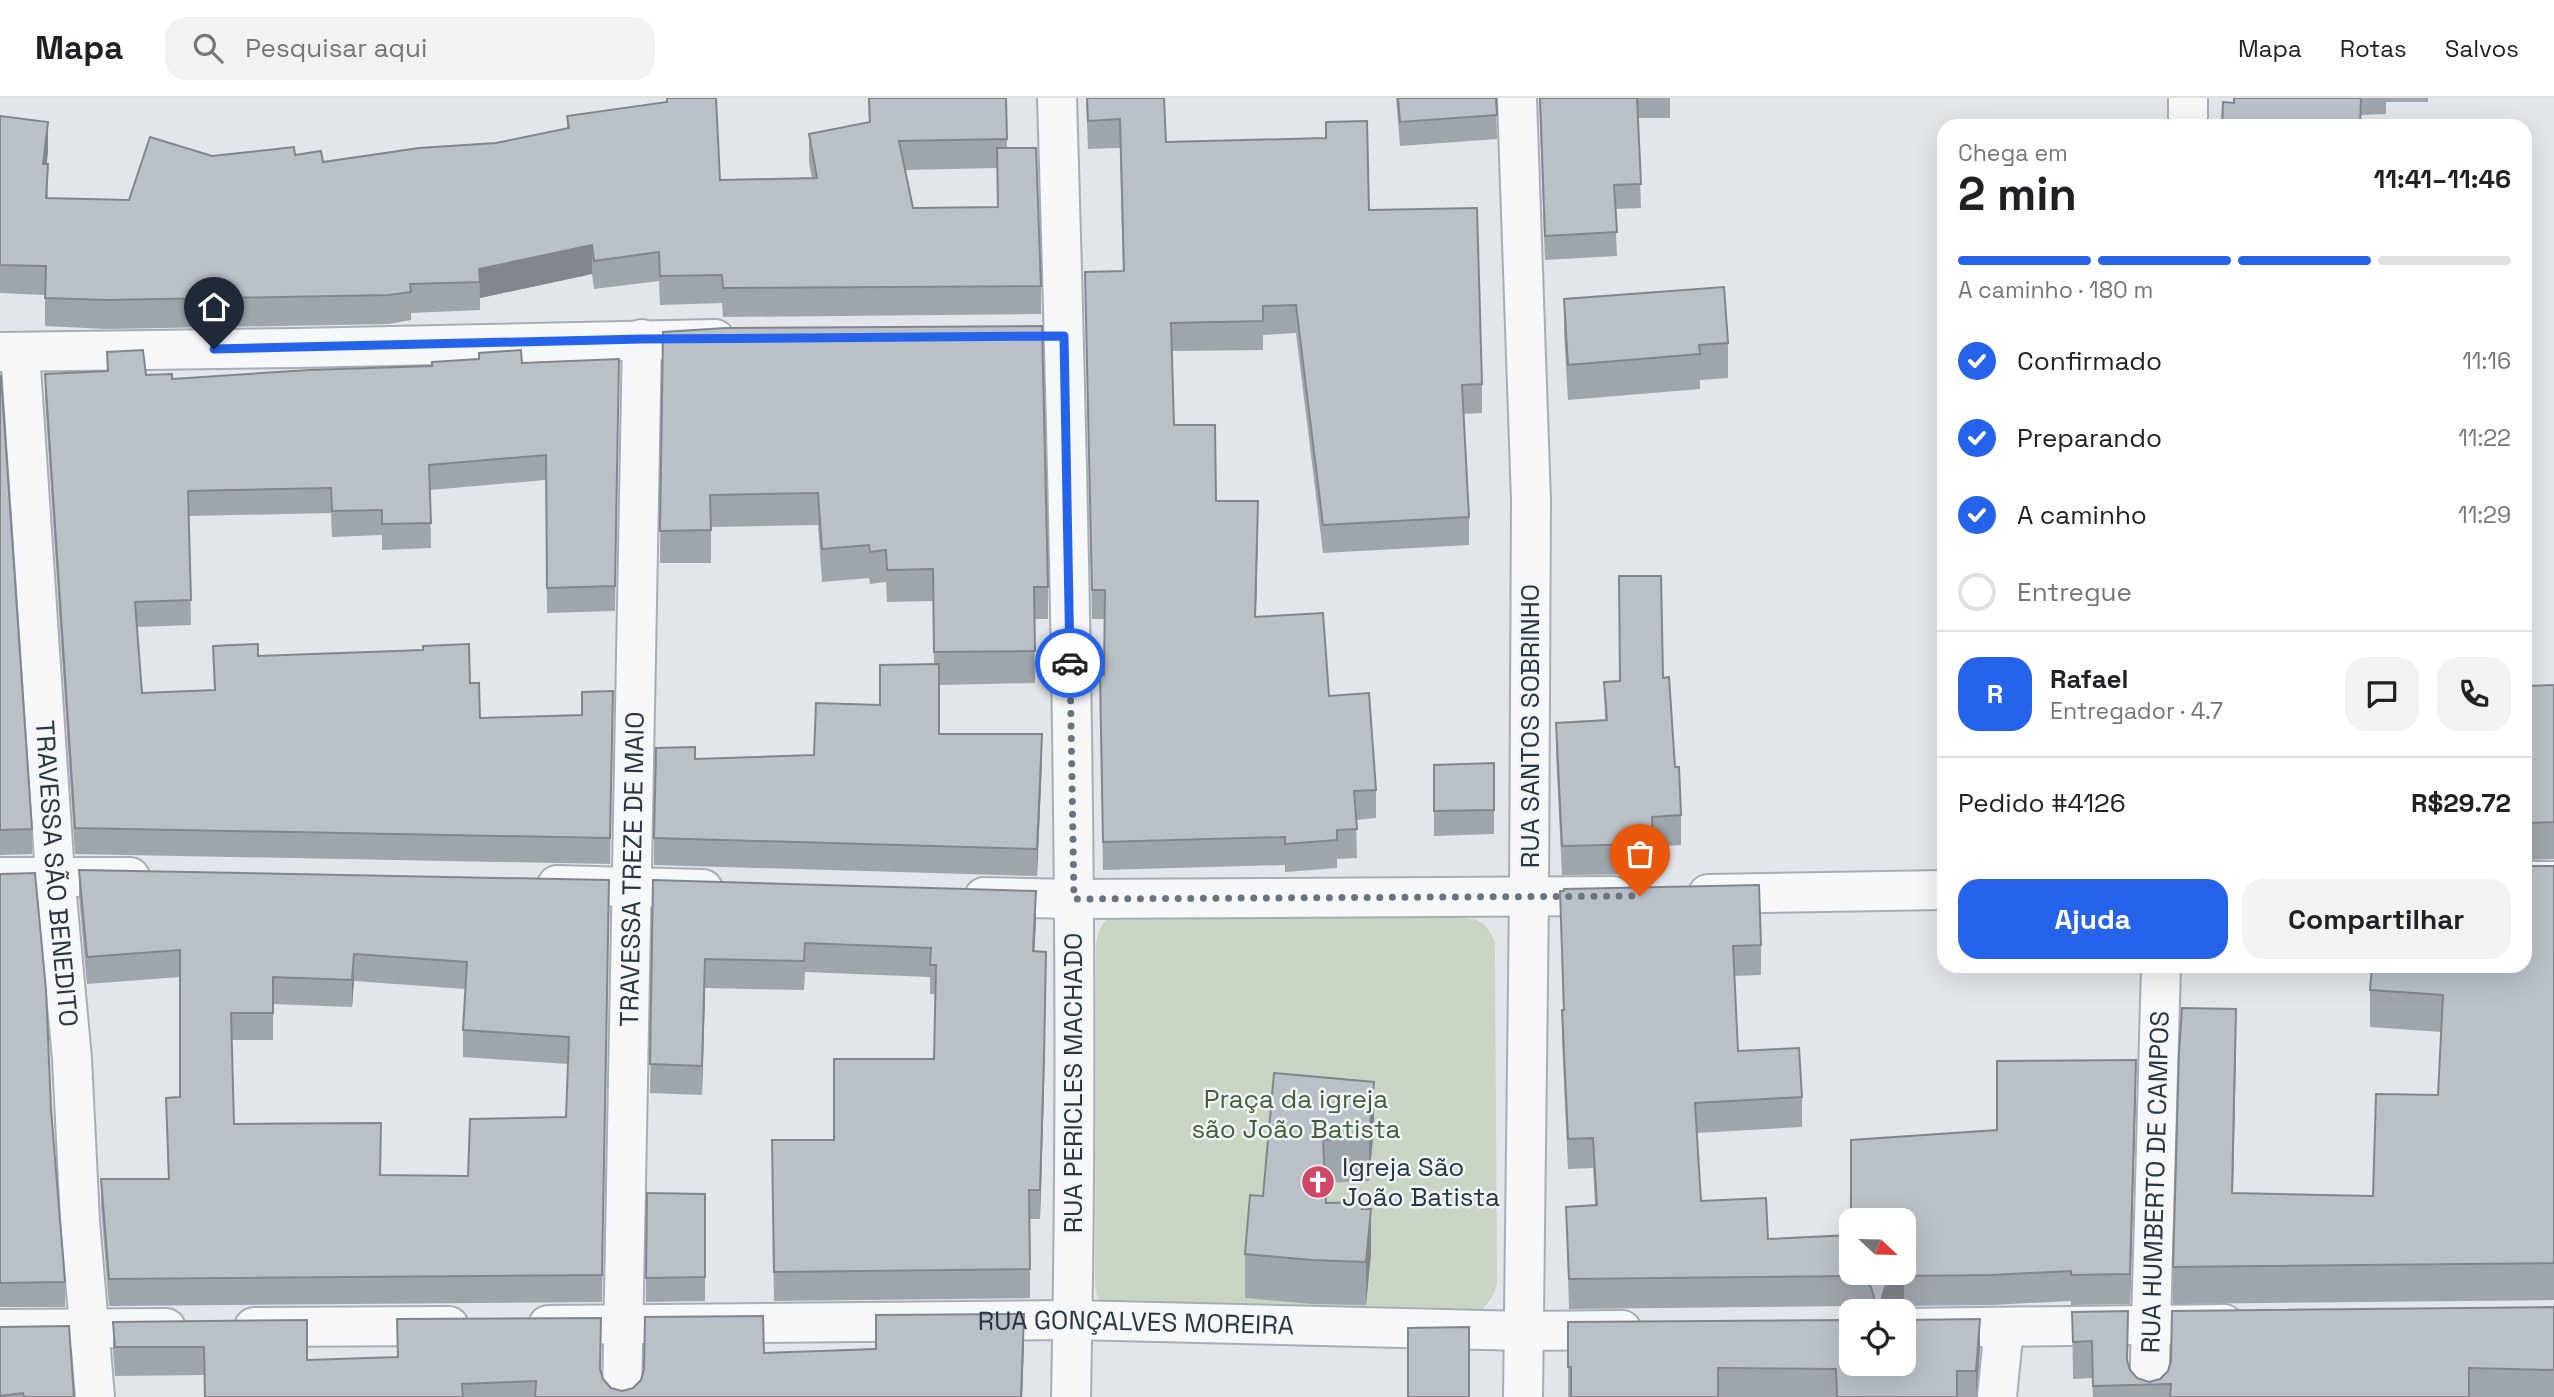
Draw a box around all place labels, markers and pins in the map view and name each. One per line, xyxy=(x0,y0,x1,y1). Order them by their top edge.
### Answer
pin xyxy=(184,277,244,349)
pin xyxy=(1610,824,1670,896)
place label: Igreja São João Batista xyxy=(1342,1150,1500,1214)
church icon: Igreja São João Batista xyxy=(1299,1163,1337,1201)

